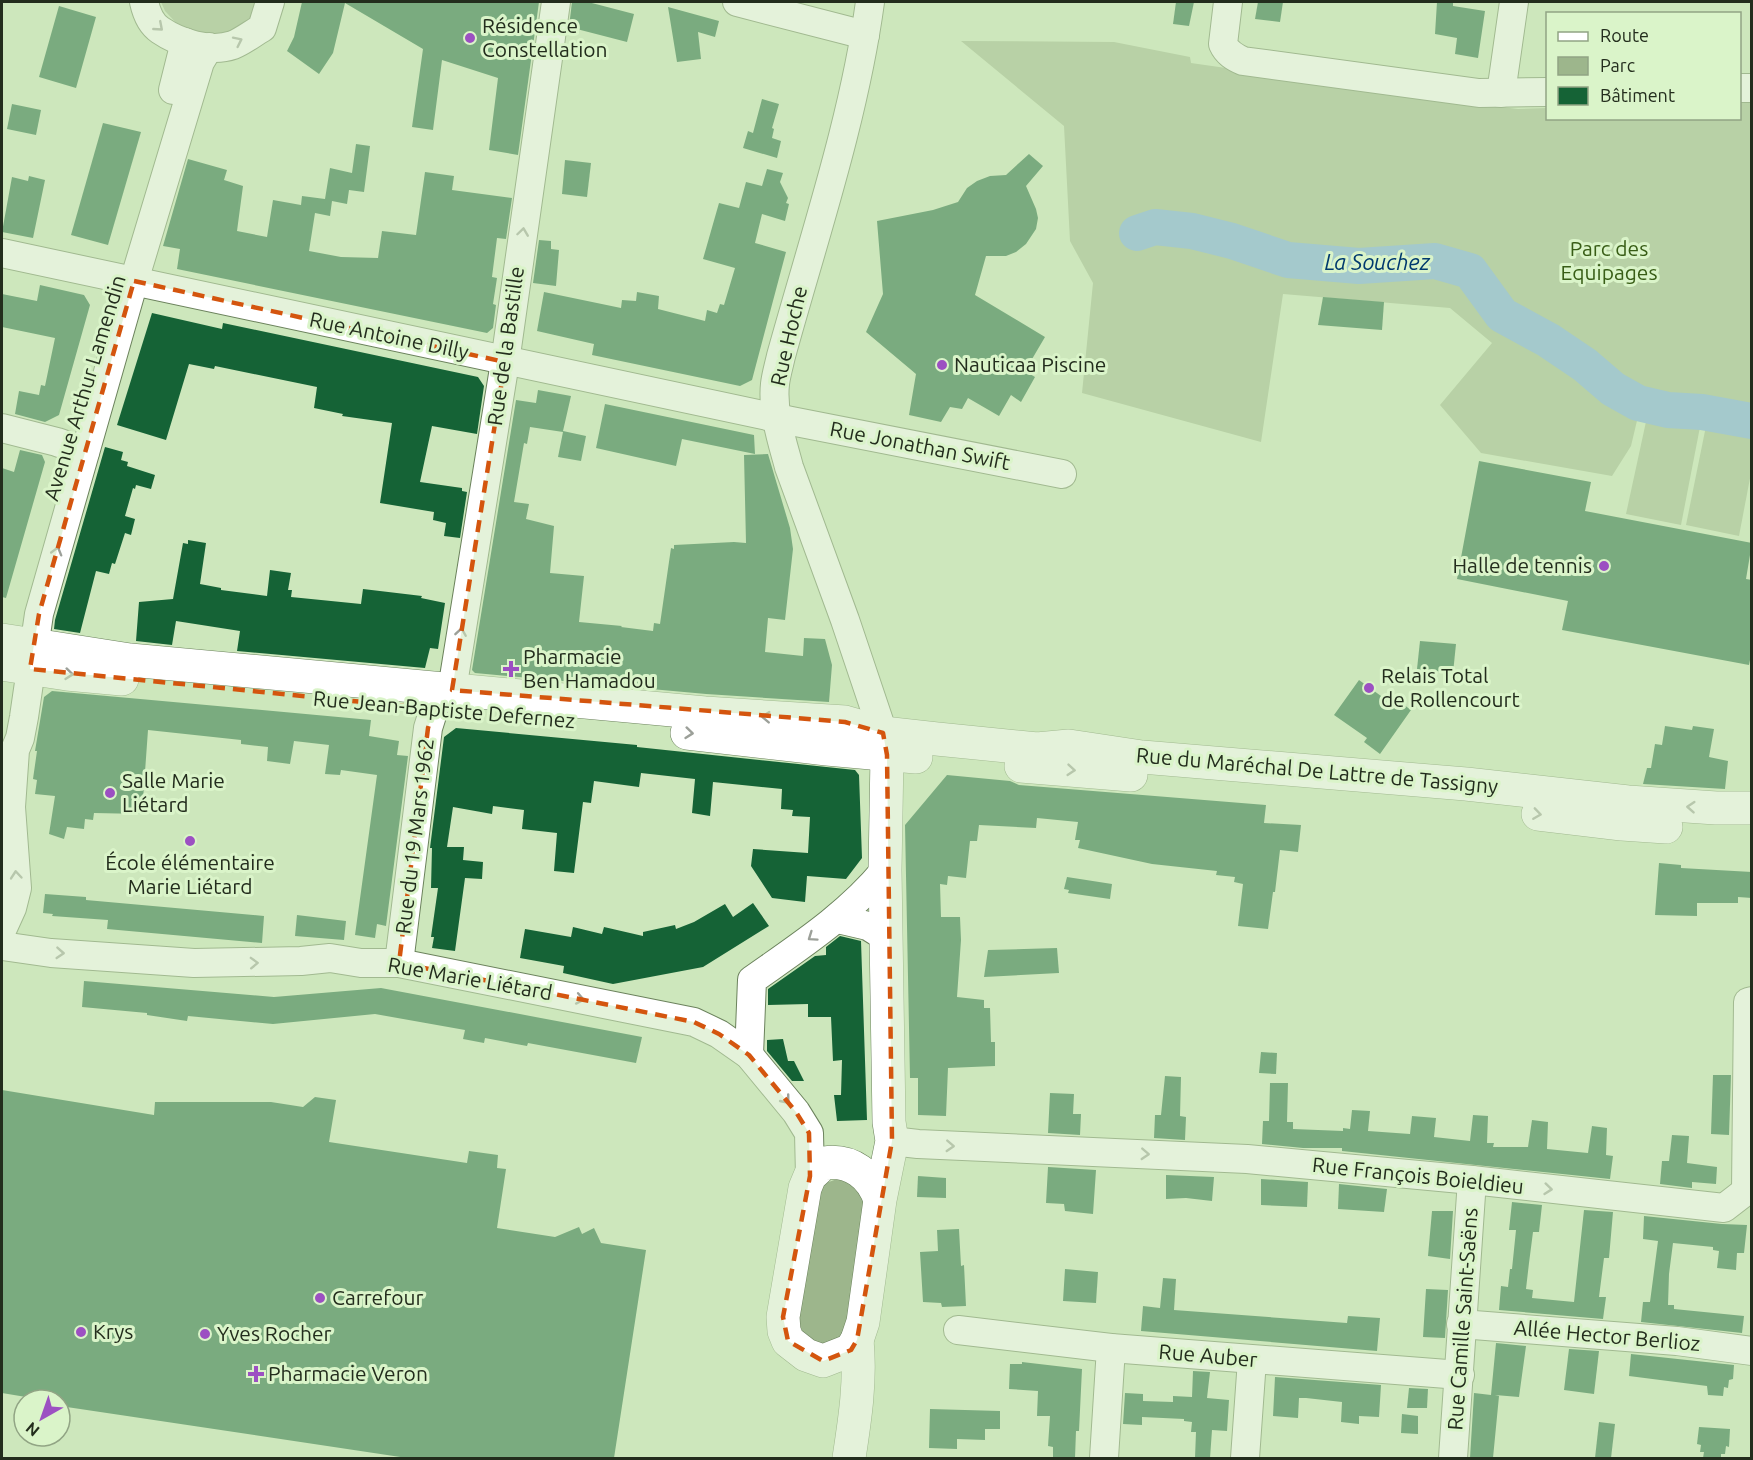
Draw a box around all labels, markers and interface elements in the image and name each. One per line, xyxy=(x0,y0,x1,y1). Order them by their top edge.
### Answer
legend xyxy=(1546,12,1741,120)
place label: Résidence Constellation xyxy=(482,13,608,61)
one-way arrow xyxy=(153,19,164,30)
text: Route xyxy=(1600,25,1649,45)
marker: Résidence Constellation xyxy=(463,31,477,45)
one-way arrow xyxy=(232,36,243,48)
text: Parc xyxy=(1600,55,1635,75)
text: Bâtiment xyxy=(1600,85,1675,105)
one-way arrow xyxy=(517,227,529,237)
park label: Parc des Equipages xyxy=(1561,236,1658,284)
water label: La Souchez xyxy=(1324,249,1431,274)
street label: Rue de la Bastille xyxy=(482,265,528,427)
street label: Avenue Arthur Lamendin xyxy=(38,272,130,503)
street label: Rue Hoche xyxy=(765,284,811,388)
street label: Rue Antoine Dilly xyxy=(307,306,471,364)
place label: Nauticaa Piscine xyxy=(954,352,1106,376)
marker: Nauticaa Piscine xyxy=(935,358,949,372)
street label: Rue Jonathan Swift xyxy=(828,416,1012,474)
one-way arrow xyxy=(50,546,62,557)
place label: Halle de tennis xyxy=(1452,553,1592,577)
marker: Halle de tennis xyxy=(1597,559,1611,573)
one-way arrow xyxy=(455,627,467,637)
place label: Pharmacie Ben Hamadou xyxy=(523,644,656,692)
marker: Pharmacie Ben Hamadou xyxy=(504,662,518,676)
place label: Relais Total de Rollencourt xyxy=(1381,663,1520,711)
one-way arrow xyxy=(64,667,74,680)
marker: Relais Total de Rollencourt xyxy=(1362,681,1376,695)
street label: Rue Jean-Baptiste Defernez xyxy=(312,686,576,732)
one-way arrow xyxy=(762,710,771,723)
one-way arrow xyxy=(685,726,694,739)
street label: Rue du 19 Mars 1962 xyxy=(390,736,438,935)
street label: Rue du Maréchal De Lattre de Tassigny xyxy=(1135,742,1499,798)
one-way arrow xyxy=(1067,763,1076,776)
place label: Salle Marie Liétard xyxy=(122,768,225,816)
marker: Salle Marie Liétard xyxy=(103,786,117,800)
one-way arrow xyxy=(1687,800,1696,813)
one-way arrow xyxy=(1533,807,1542,819)
marker: École élémentaire Marie Liétard xyxy=(183,834,197,848)
place label: École élémentaire Marie Liétard xyxy=(105,850,275,898)
one-way arrow xyxy=(10,870,23,879)
one-way arrow xyxy=(808,930,819,941)
one-way arrow xyxy=(55,947,64,960)
street label: Rue Marie Liétard xyxy=(386,952,554,1004)
one-way arrow xyxy=(250,957,259,969)
one-way arrow xyxy=(575,992,585,1005)
one-way arrow xyxy=(779,1093,790,1104)
one-way arrow xyxy=(945,1139,954,1152)
one-way arrow xyxy=(1140,1148,1149,1161)
street label: Rue François Boieldieu xyxy=(1311,1152,1525,1198)
one-way arrow xyxy=(1544,1182,1553,1194)
street label: Rue Camille Saint-Saëns xyxy=(1442,1207,1482,1431)
place label: Carrefour xyxy=(332,1285,423,1309)
marker: Carrefour xyxy=(313,1291,327,1305)
street label: Allée Hector Berlioz xyxy=(1513,1315,1701,1355)
place label: Krys xyxy=(93,1319,133,1343)
place label: Yves Rocher xyxy=(217,1321,332,1345)
marker: Krys xyxy=(74,1325,88,1339)
marker: Yves Rocher xyxy=(198,1327,212,1341)
street label: Rue Auber xyxy=(1158,1339,1258,1371)
place label: Pharmacie Veron xyxy=(268,1361,428,1385)
marker: Pharmacie Veron xyxy=(249,1367,263,1381)
north arrow xyxy=(12,1388,72,1448)
text: N xyxy=(22,1419,43,1440)

